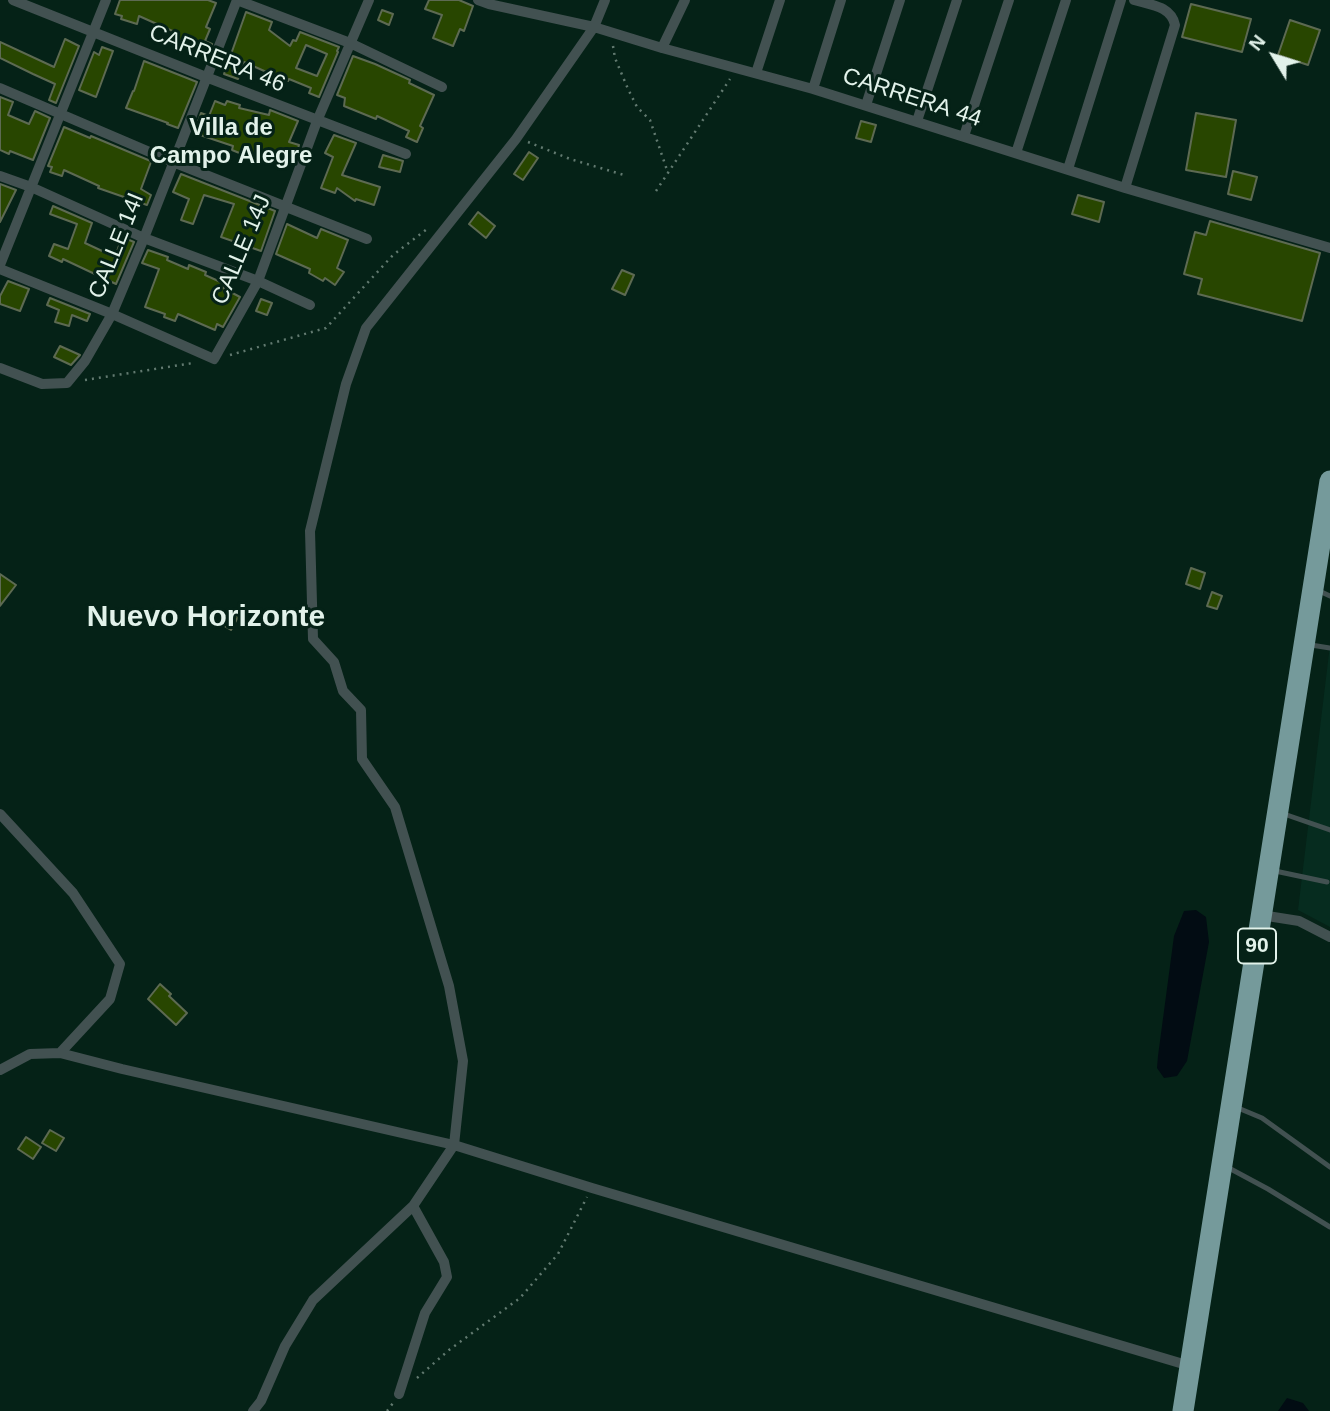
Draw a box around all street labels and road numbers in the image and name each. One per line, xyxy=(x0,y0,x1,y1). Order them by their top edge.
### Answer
street label: CARRERA 46 xyxy=(145,19,289,99)
street label: CARRERA 44 xyxy=(839,63,985,133)
street label: CALLE 14I xyxy=(83,189,151,303)
street label: CALLE 14J xyxy=(207,191,277,309)
road number: 90 xyxy=(1238,928,1276,964)

